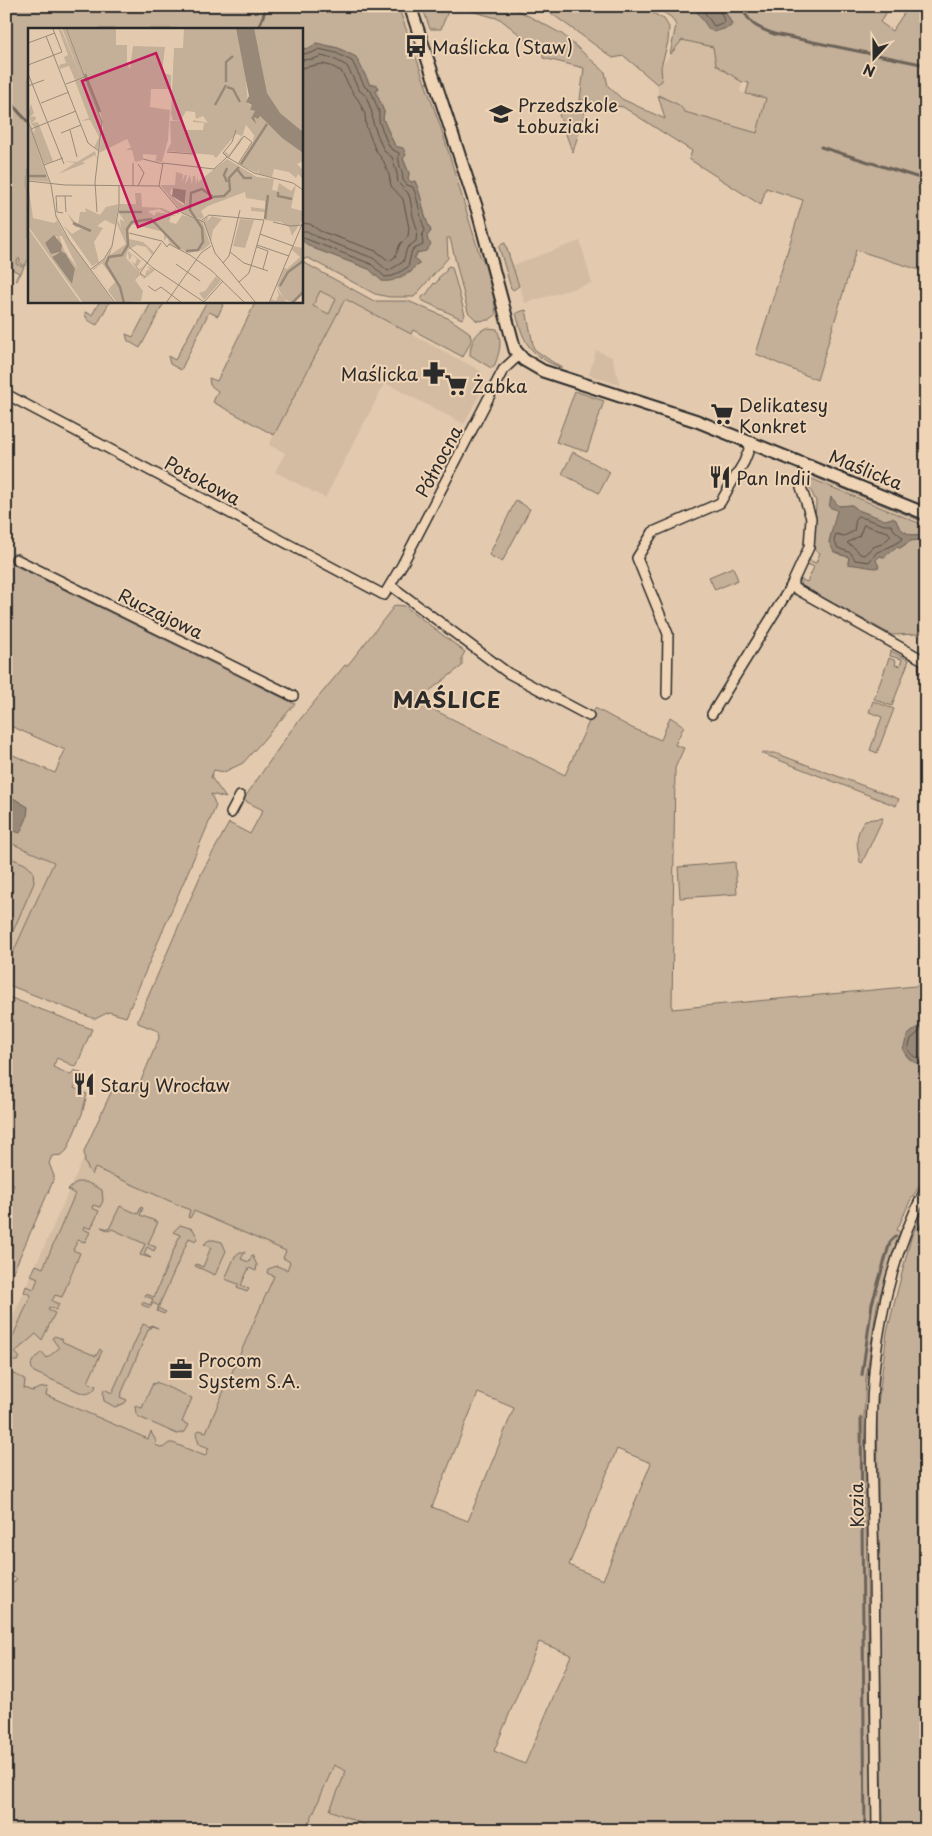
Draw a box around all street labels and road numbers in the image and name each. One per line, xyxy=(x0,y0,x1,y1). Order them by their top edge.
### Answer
street label: Północna xyxy=(408,419,469,502)
street label: Maślicka xyxy=(825,442,908,496)
street label: Potokowa xyxy=(160,449,247,512)
street label: Ruczajowa xyxy=(114,581,209,645)
street label: Kozia xyxy=(842,1482,870,1528)

